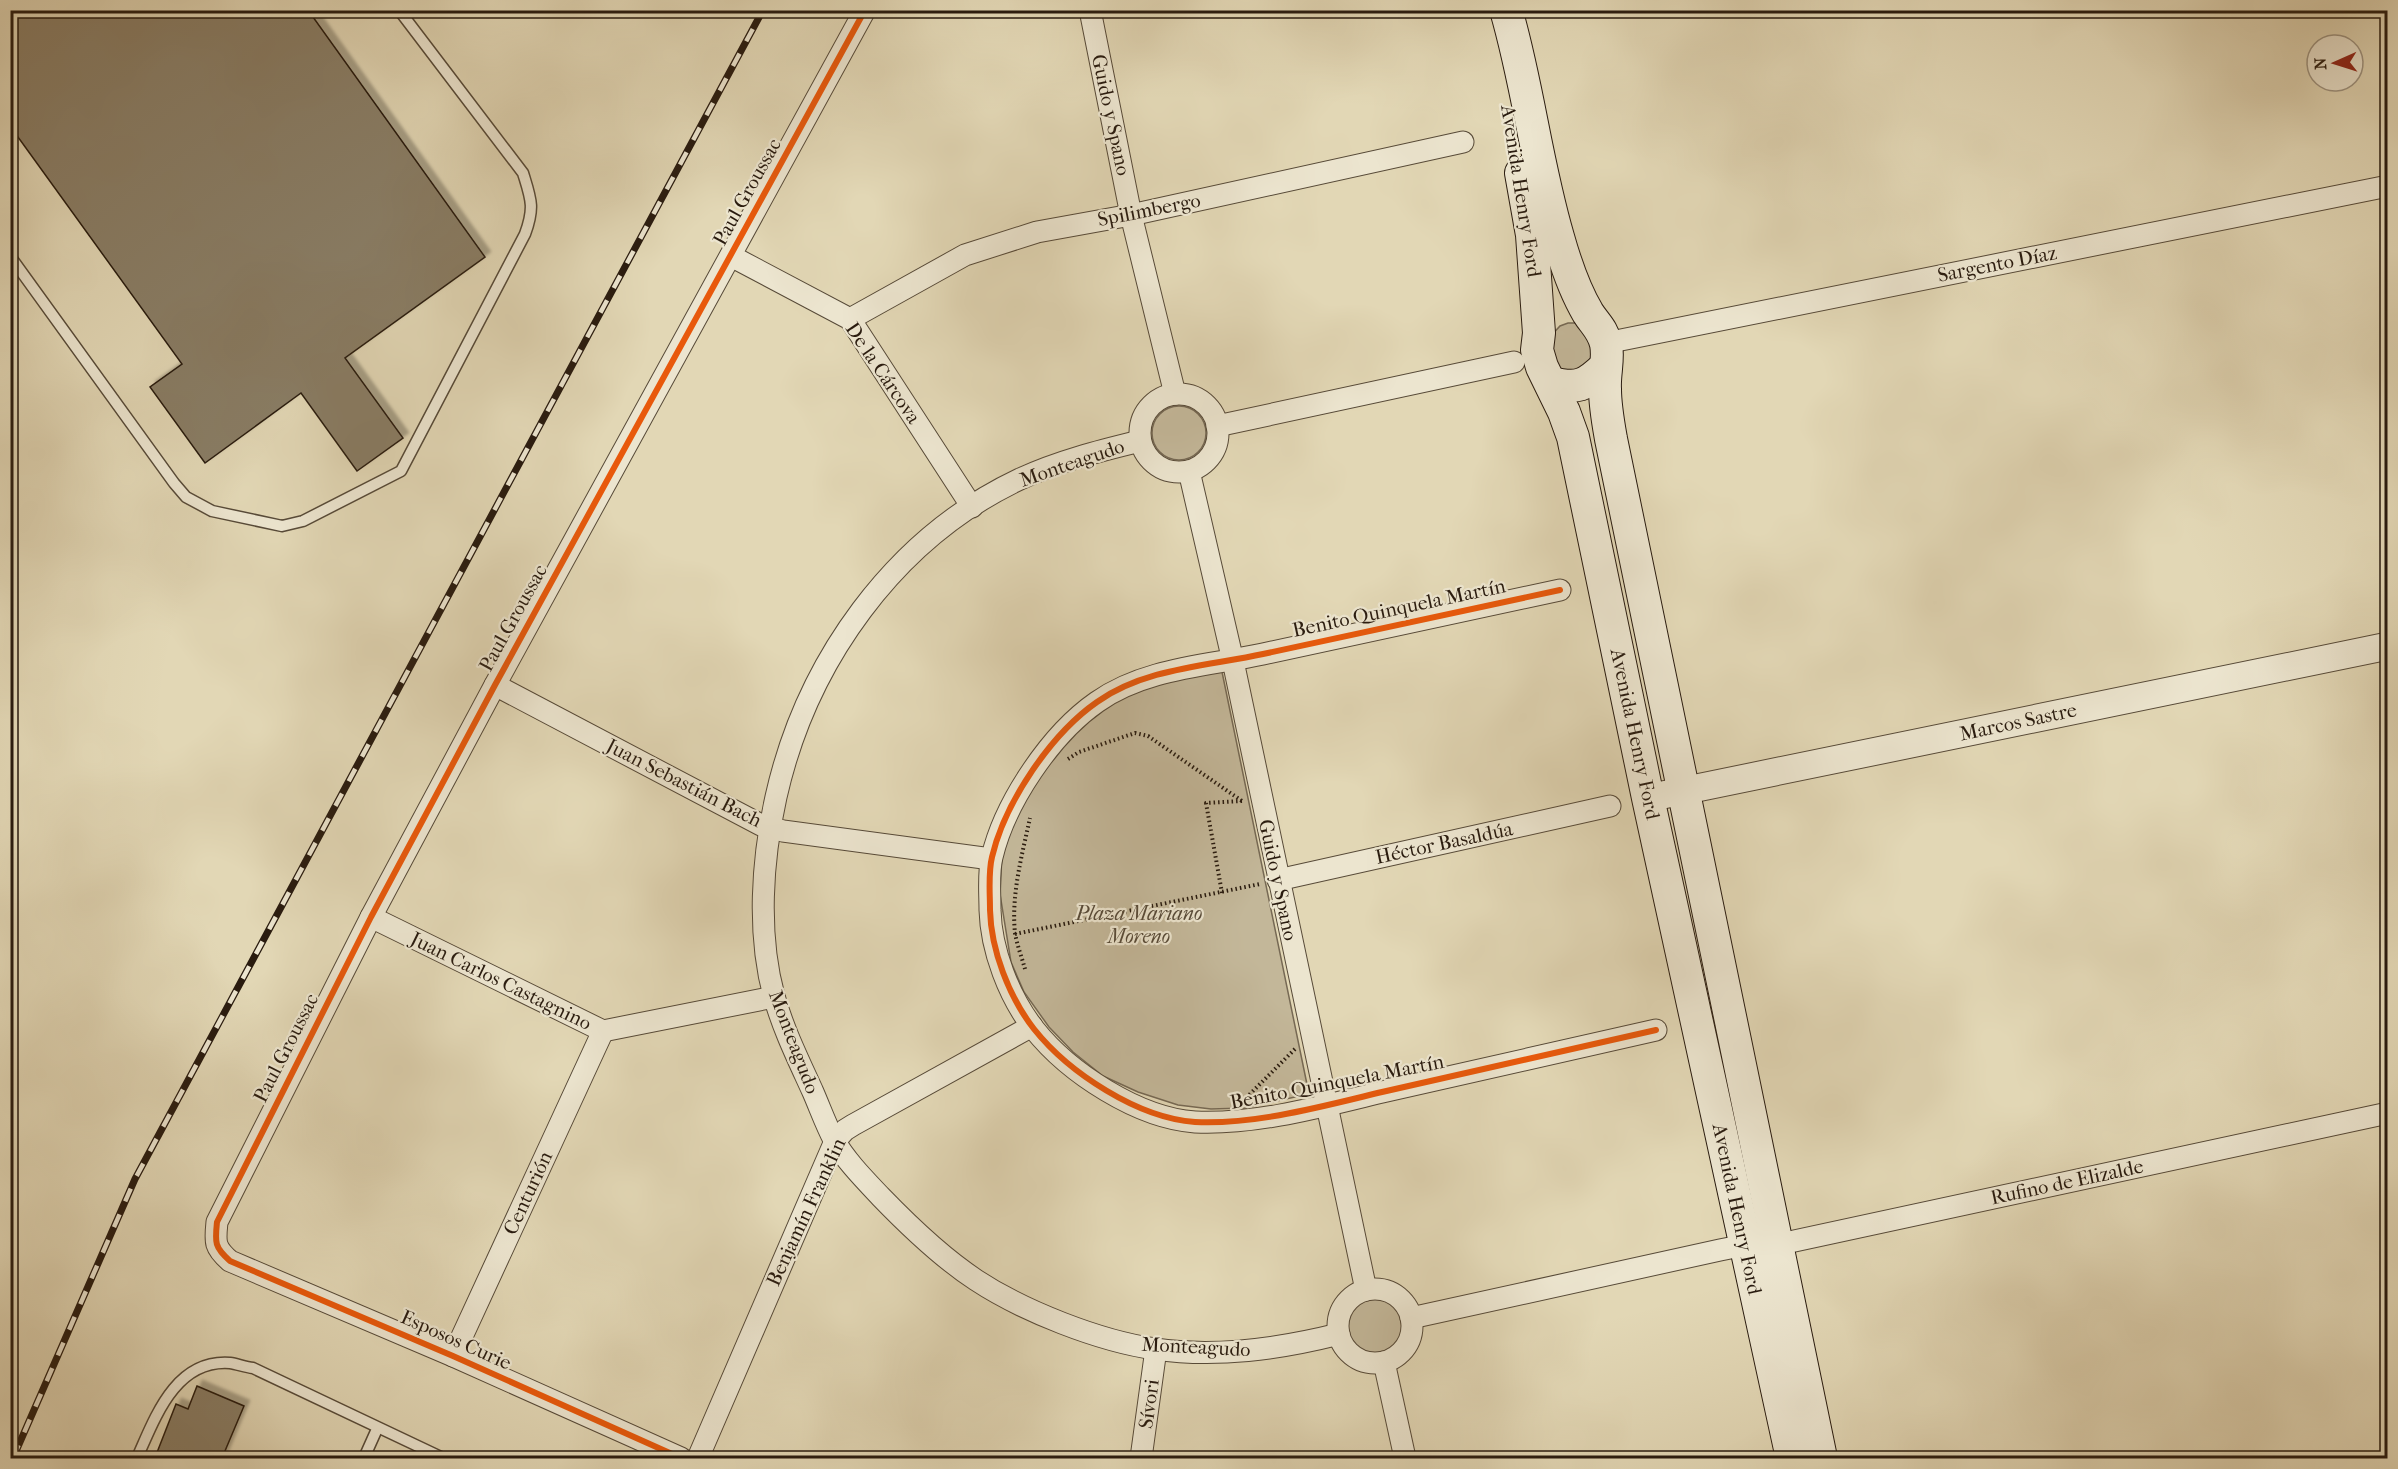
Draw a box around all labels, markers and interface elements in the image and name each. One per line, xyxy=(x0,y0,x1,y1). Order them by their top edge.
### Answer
north arrow xyxy=(2305,33,2365,93)
street label: Guido y Spano xyxy=(1087,52,1135,178)
text: N xyxy=(2311,56,2330,70)
street label: Avenida Henry Ford xyxy=(1496,102,1546,280)
street label: Paul Groussac xyxy=(708,134,786,250)
street label: Spilimbergo xyxy=(1095,189,1203,231)
street label: Sargento Díaz xyxy=(1935,241,2059,287)
street label: De la Cárcova xyxy=(841,318,926,429)
street label: Monteagudo xyxy=(1017,434,1127,492)
street label: Paul Groussac xyxy=(474,560,552,676)
street label: Benito Quinquela Martín xyxy=(1290,574,1508,642)
street label: Avenida Henry Ford xyxy=(1605,645,1665,823)
street label: Marcos Sastre xyxy=(1957,698,2079,746)
street label: Juan Sebastián Bach xyxy=(601,733,766,832)
street label: Guido y Spano xyxy=(1254,817,1302,943)
street label: Héctor Basaldúa xyxy=(1373,817,1516,869)
park label: Plaza Mariano Moreno xyxy=(1075,902,1202,948)
street label: Juan Carlos Castagnino xyxy=(405,926,595,1035)
street label: Monteagudo xyxy=(764,987,824,1097)
street label: Paul Groussac xyxy=(249,990,323,1106)
street label: Benito Quinquela Martín xyxy=(1228,1050,1446,1114)
street label: Avenida Henry Ford xyxy=(1707,1120,1767,1298)
street label: Benjamín Franklin xyxy=(762,1134,851,1290)
street label: Centurión xyxy=(499,1147,557,1238)
street label: Rufino de Elizalde xyxy=(1989,1155,2146,1209)
street label: Esposos Curie xyxy=(397,1305,515,1375)
street label: Monteagudo xyxy=(1141,1333,1251,1361)
street label: Sívori xyxy=(1134,1378,1164,1430)

